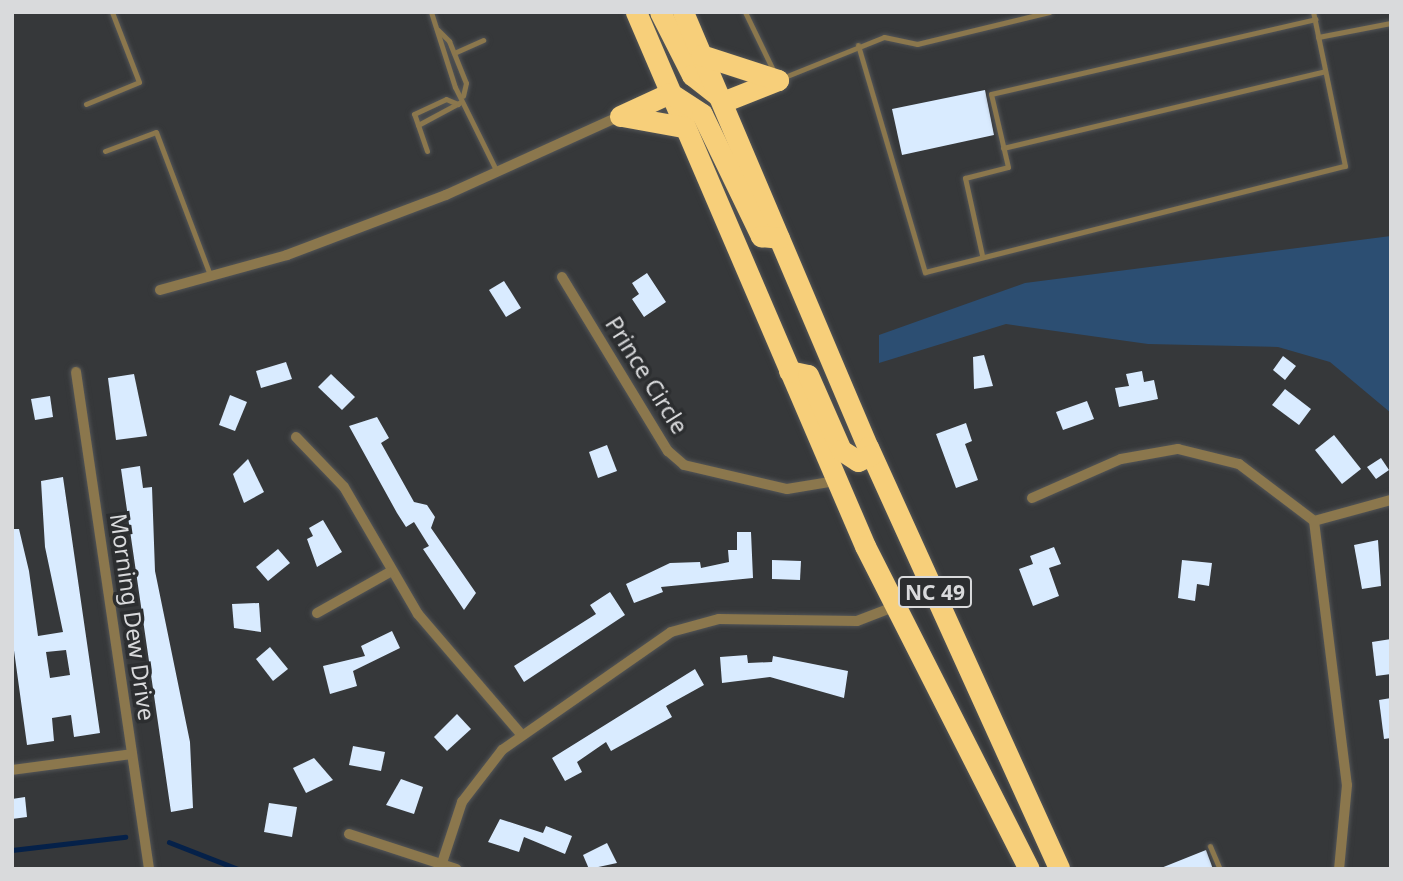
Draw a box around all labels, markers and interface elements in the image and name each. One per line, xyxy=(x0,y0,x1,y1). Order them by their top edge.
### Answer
street label: Prince Circle xyxy=(600,311,694,439)
street label: Morning Dew Drive xyxy=(105,512,161,722)
road number: NC 49 xyxy=(897,574,974,610)

